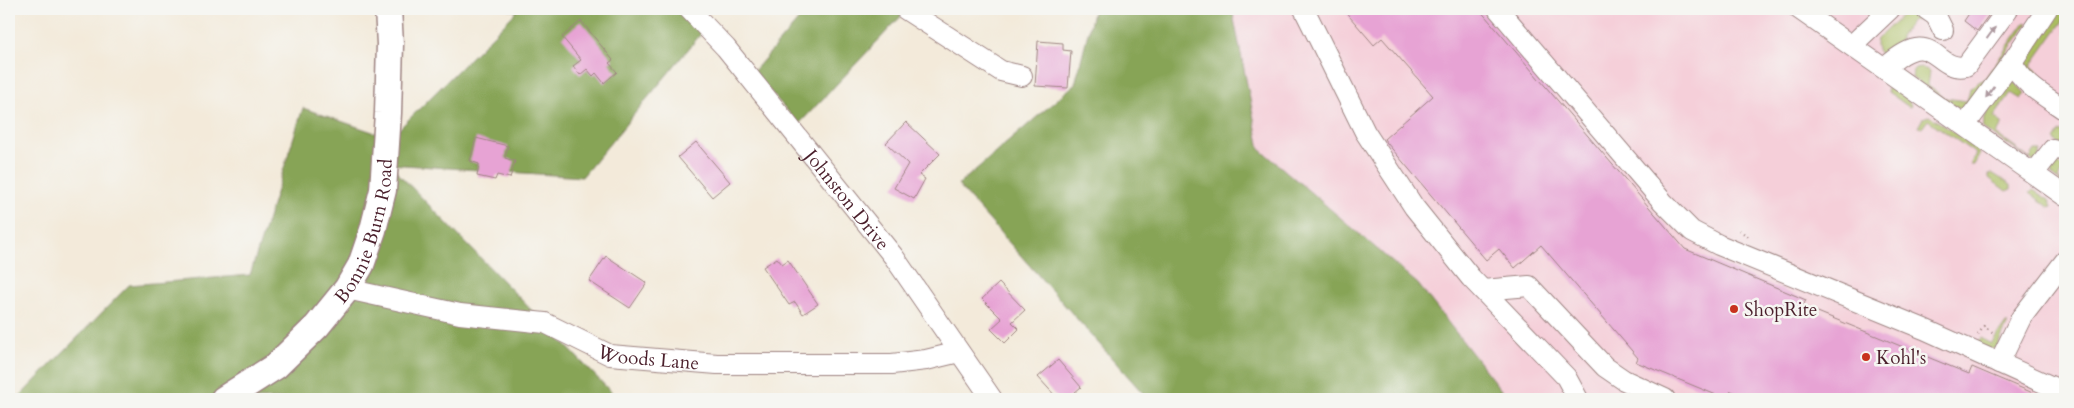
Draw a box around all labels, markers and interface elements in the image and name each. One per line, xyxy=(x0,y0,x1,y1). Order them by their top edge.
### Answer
one-way arrow xyxy=(1986,26,1996,40)
one-way arrow xyxy=(1985,85,1995,99)
street label: Johnston Drive xyxy=(797,142,895,256)
street label: Bonnie Burn Road xyxy=(329,158,399,309)
place label: ShopRite xyxy=(1744,297,1817,323)
marker: ShopRite xyxy=(1728,303,1740,315)
street label: Woods Lane xyxy=(591,338,700,376)
place label: Kohl's xyxy=(1876,345,1926,371)
marker: Kohl's xyxy=(1860,351,1872,363)

